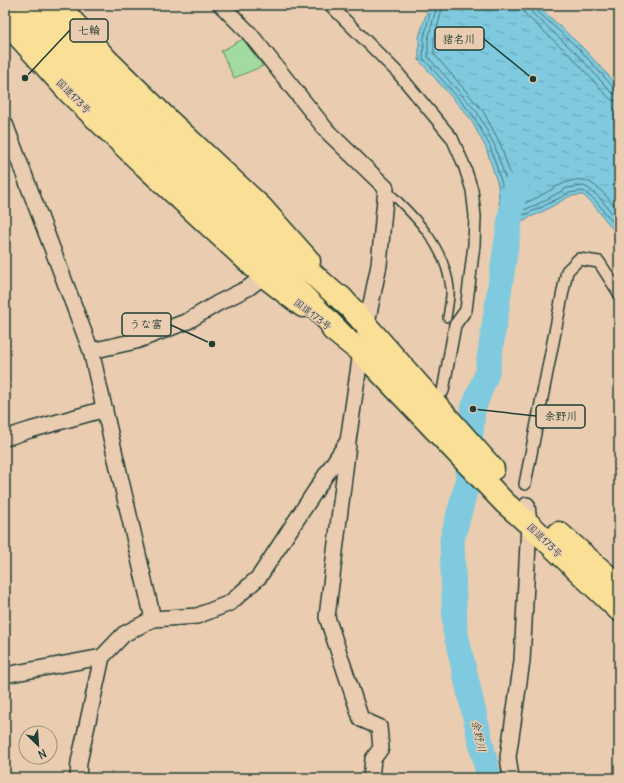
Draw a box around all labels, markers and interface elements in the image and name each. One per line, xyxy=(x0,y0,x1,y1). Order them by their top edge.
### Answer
callout: 七輪 xyxy=(70,19,108,42)
text: 七輪 xyxy=(78,23,100,37)
callout: 猪名川 xyxy=(435,27,484,50)
text: 猪名川 xyxy=(443,32,476,46)
street label: 国道173号 xyxy=(53,76,94,117)
street label: 国道173号 xyxy=(291,296,334,333)
callout: うな富 xyxy=(122,313,171,336)
text: うな富 xyxy=(130,317,163,331)
callout: 余野川 xyxy=(536,405,585,428)
text: 余野川 xyxy=(545,409,578,423)
street label: 国道173号 xyxy=(524,520,565,561)
water label: 余野川 xyxy=(468,718,490,754)
north arrow xyxy=(18,725,58,765)
text: N xyxy=(36,746,49,762)

